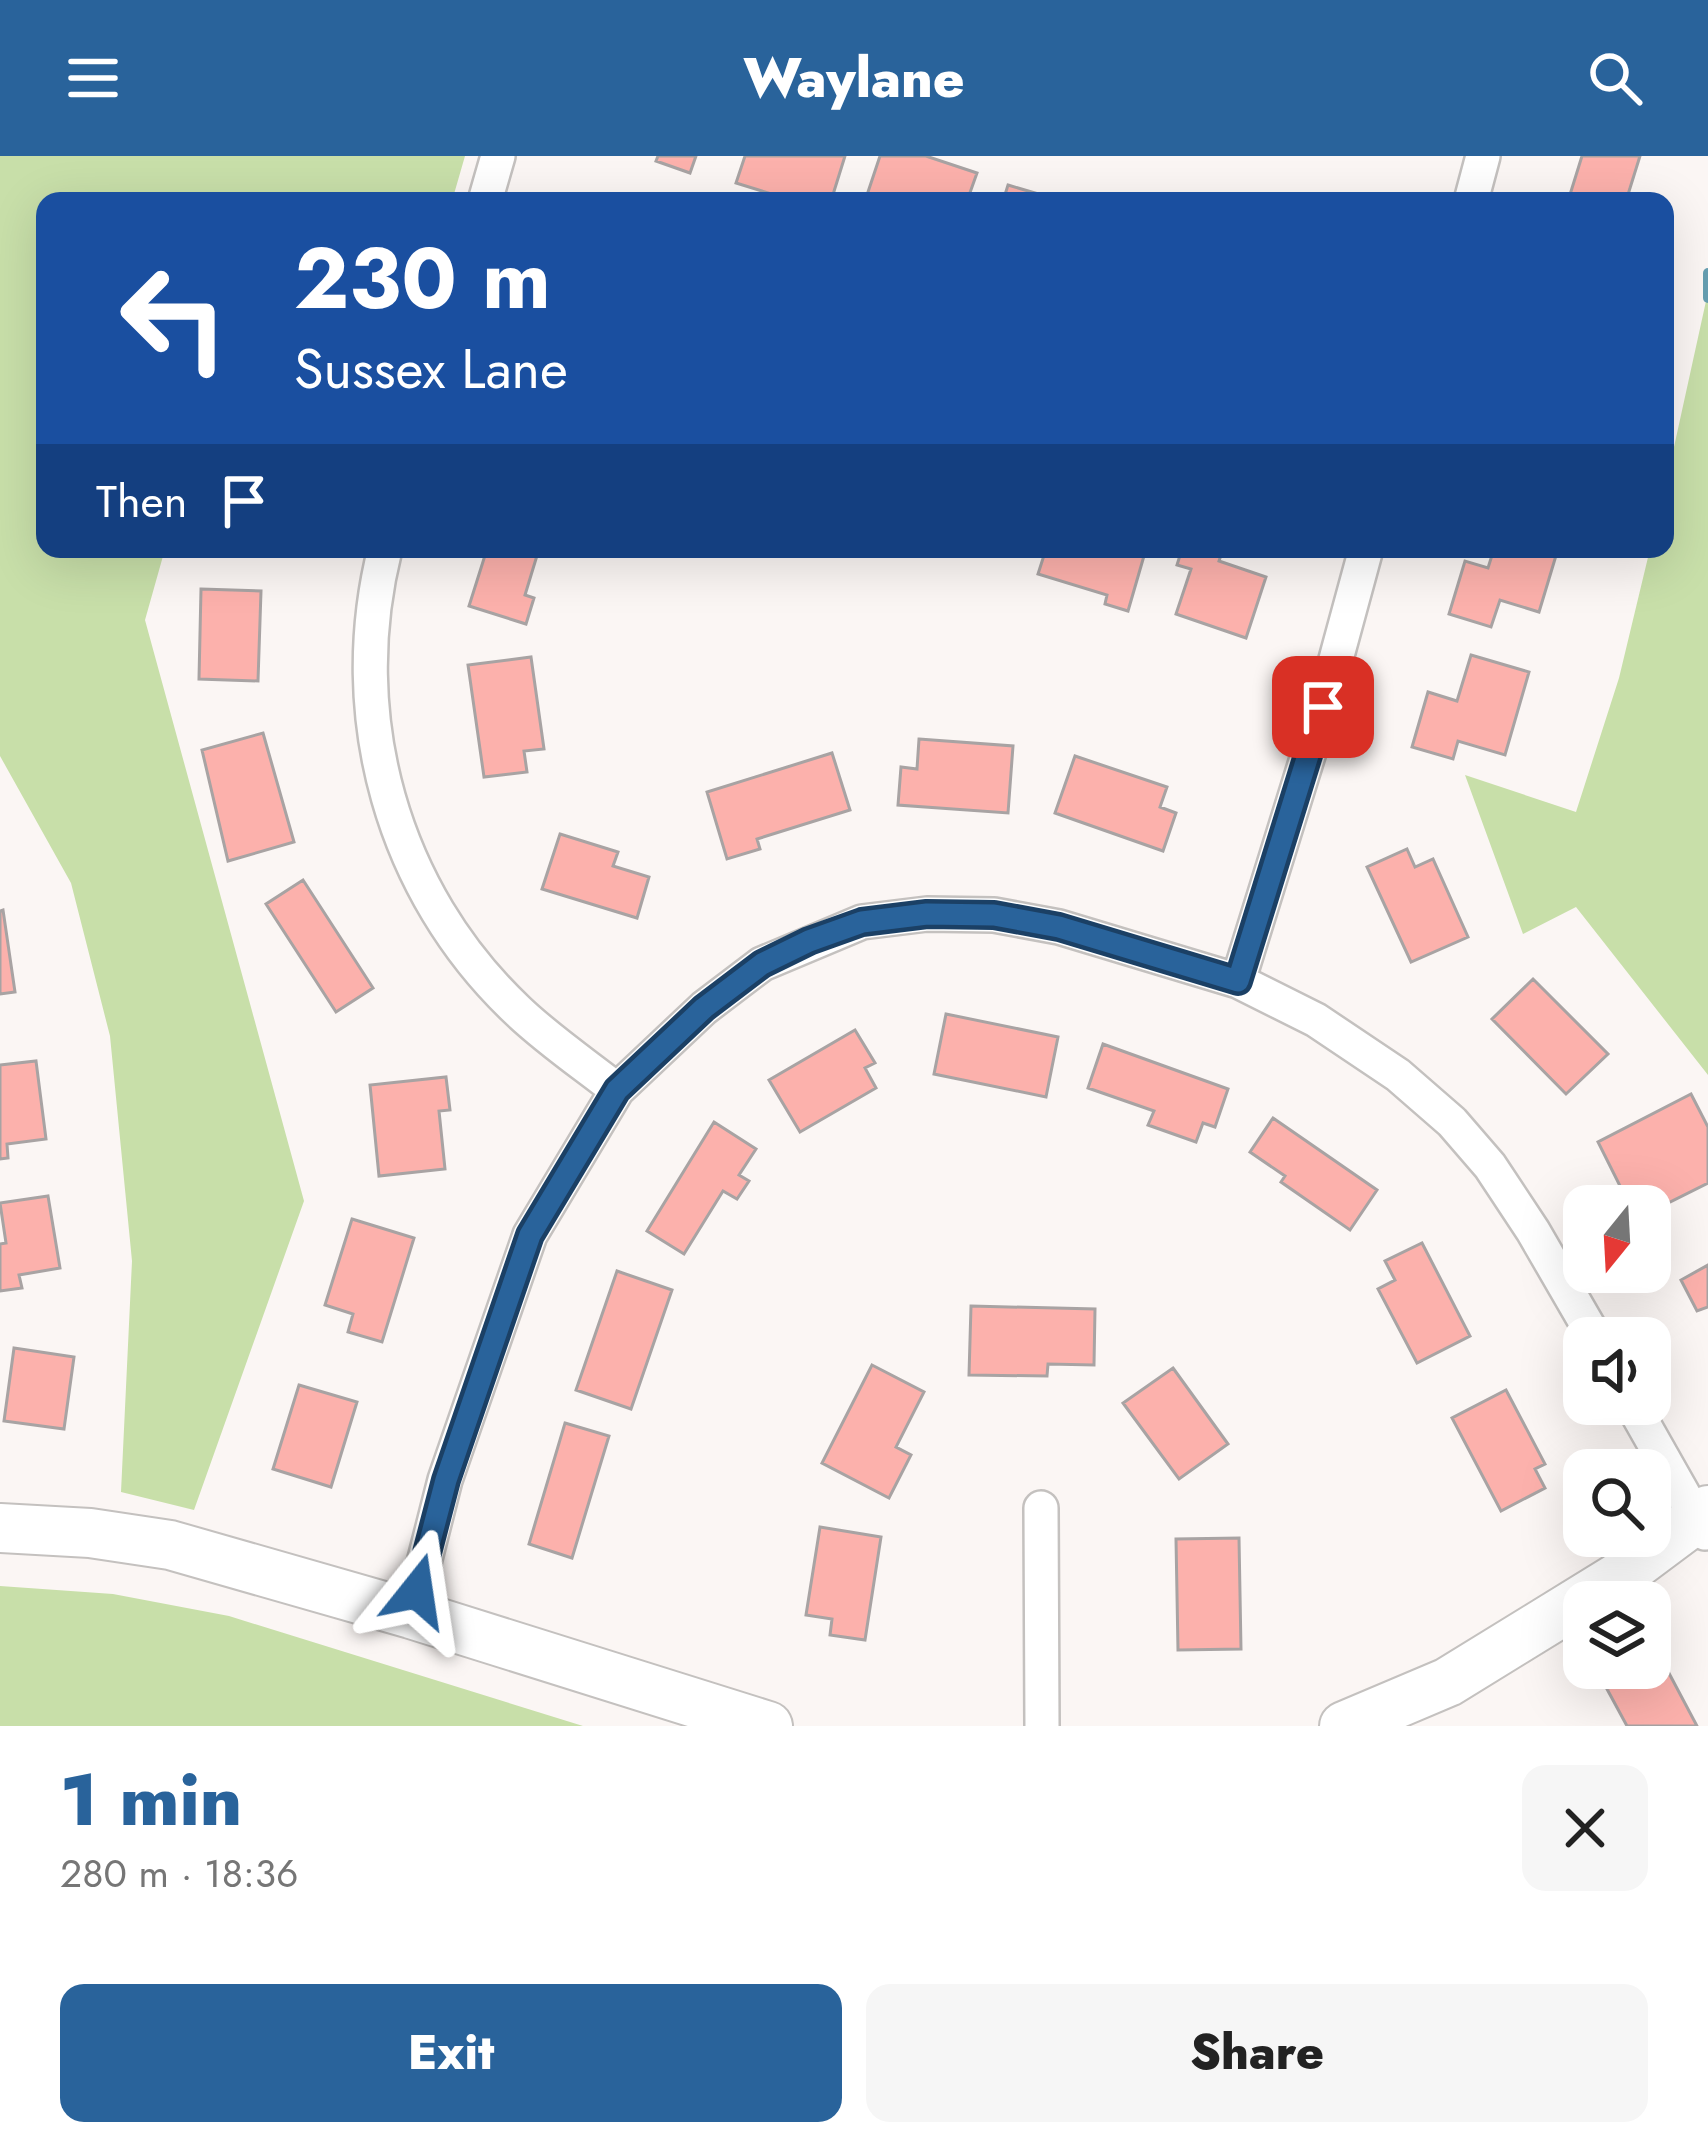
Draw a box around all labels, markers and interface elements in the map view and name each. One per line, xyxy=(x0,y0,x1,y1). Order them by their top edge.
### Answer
text: Waylane xyxy=(743,39,965,117)
icon: menu xyxy=(60,45,126,111)
icon: search xyxy=(1582,45,1648,111)
text: 230 m xyxy=(294,218,551,340)
icon: left xyxy=(96,240,252,396)
text: Sussex Lane xyxy=(294,330,568,408)
icon: arrive xyxy=(211,468,277,534)
text: Then xyxy=(96,469,187,534)
pin xyxy=(1272,656,1374,758)
icon: arrive xyxy=(1290,674,1356,740)
north arrow xyxy=(1563,1185,1671,1293)
map controls xyxy=(1563,1185,1671,1689)
button: sound xyxy=(1563,1317,1671,1425)
button: search xyxy=(1563,1449,1671,1557)
position arrow xyxy=(354,1528,480,1654)
button: layers xyxy=(1563,1581,1671,1689)
text: 1 min xyxy=(60,1748,242,1852)
button: close xyxy=(1522,1765,1648,1891)
text: 280 m · 18:36 xyxy=(60,1845,298,1902)
button: Exit xyxy=(60,1984,842,2122)
button: Share xyxy=(866,1984,1648,2122)

